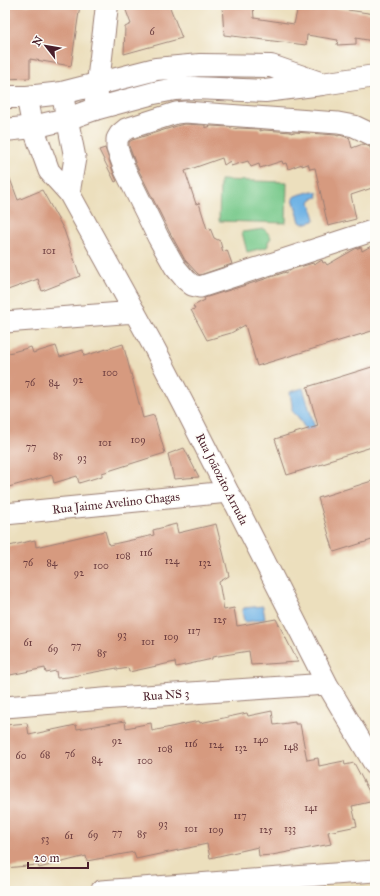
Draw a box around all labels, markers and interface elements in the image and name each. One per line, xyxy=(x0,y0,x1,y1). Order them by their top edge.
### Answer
north arrow xyxy=(26,26,66,66)
house number: 6 xyxy=(149,26,155,38)
text: N xyxy=(30,33,46,48)
house number: 101 xyxy=(42,245,56,257)
house number: 100 xyxy=(102,367,118,379)
house number: 92 xyxy=(73,374,83,386)
house number: 76 xyxy=(25,377,36,389)
house number: 84 xyxy=(49,377,60,389)
street label: Rua Joãozito Arruda xyxy=(192,431,252,528)
house number: 109 xyxy=(130,434,146,446)
house number: 101 xyxy=(98,437,112,449)
house number: 77 xyxy=(26,441,36,453)
house number: 85 xyxy=(53,450,63,462)
house number: 93 xyxy=(77,452,87,464)
street label: Rua Jaime Avelino Chagas xyxy=(52,489,180,518)
house number: 116 xyxy=(140,547,153,559)
house number: 108 xyxy=(115,550,131,562)
house number: 124 xyxy=(165,555,180,567)
house number: 76 xyxy=(23,557,34,569)
house number: 84 xyxy=(47,557,58,569)
house number: 132 xyxy=(199,557,212,569)
house number: 100 xyxy=(93,560,109,572)
house number: 92 xyxy=(74,567,84,579)
house number: 125 xyxy=(213,614,227,626)
house number: 117 xyxy=(187,625,201,637)
house number: 93 xyxy=(117,629,127,641)
house number: 109 xyxy=(163,631,179,643)
house number: 101 xyxy=(141,636,155,648)
house number: 61 xyxy=(23,637,33,649)
house number: 77 xyxy=(71,640,81,652)
house number: 69 xyxy=(48,643,58,655)
house number: 85 xyxy=(97,647,107,659)
street label: Rua NS 3 xyxy=(142,686,190,704)
house number: 140 xyxy=(253,734,269,746)
house number: 92 xyxy=(112,735,122,747)
house number: 116 xyxy=(185,738,198,750)
house number: 124 xyxy=(209,739,224,751)
house number: 148 xyxy=(284,741,298,753)
house number: 132 xyxy=(235,742,248,754)
house number: 108 xyxy=(157,743,173,755)
house number: 76 xyxy=(65,748,76,760)
house number: 68 xyxy=(40,749,50,761)
house number: 60 xyxy=(16,750,27,762)
house number: 84 xyxy=(92,754,103,766)
house number: 100 xyxy=(137,755,153,767)
house number: 141 xyxy=(304,802,318,814)
house number: 117 xyxy=(233,810,247,822)
house number: 93 xyxy=(158,818,168,830)
house number: 101 xyxy=(184,823,198,835)
house number: 133 xyxy=(284,823,296,835)
house number: 109 xyxy=(208,824,224,836)
house number: 125 xyxy=(259,824,273,836)
house number: 77 xyxy=(112,827,122,839)
house number: 85 xyxy=(137,828,147,840)
house number: 69 xyxy=(88,829,98,841)
house number: 61 xyxy=(64,830,74,842)
house number: 53 xyxy=(41,833,49,845)
scale bar xyxy=(28,844,88,870)
text: 20 m xyxy=(34,851,60,865)

